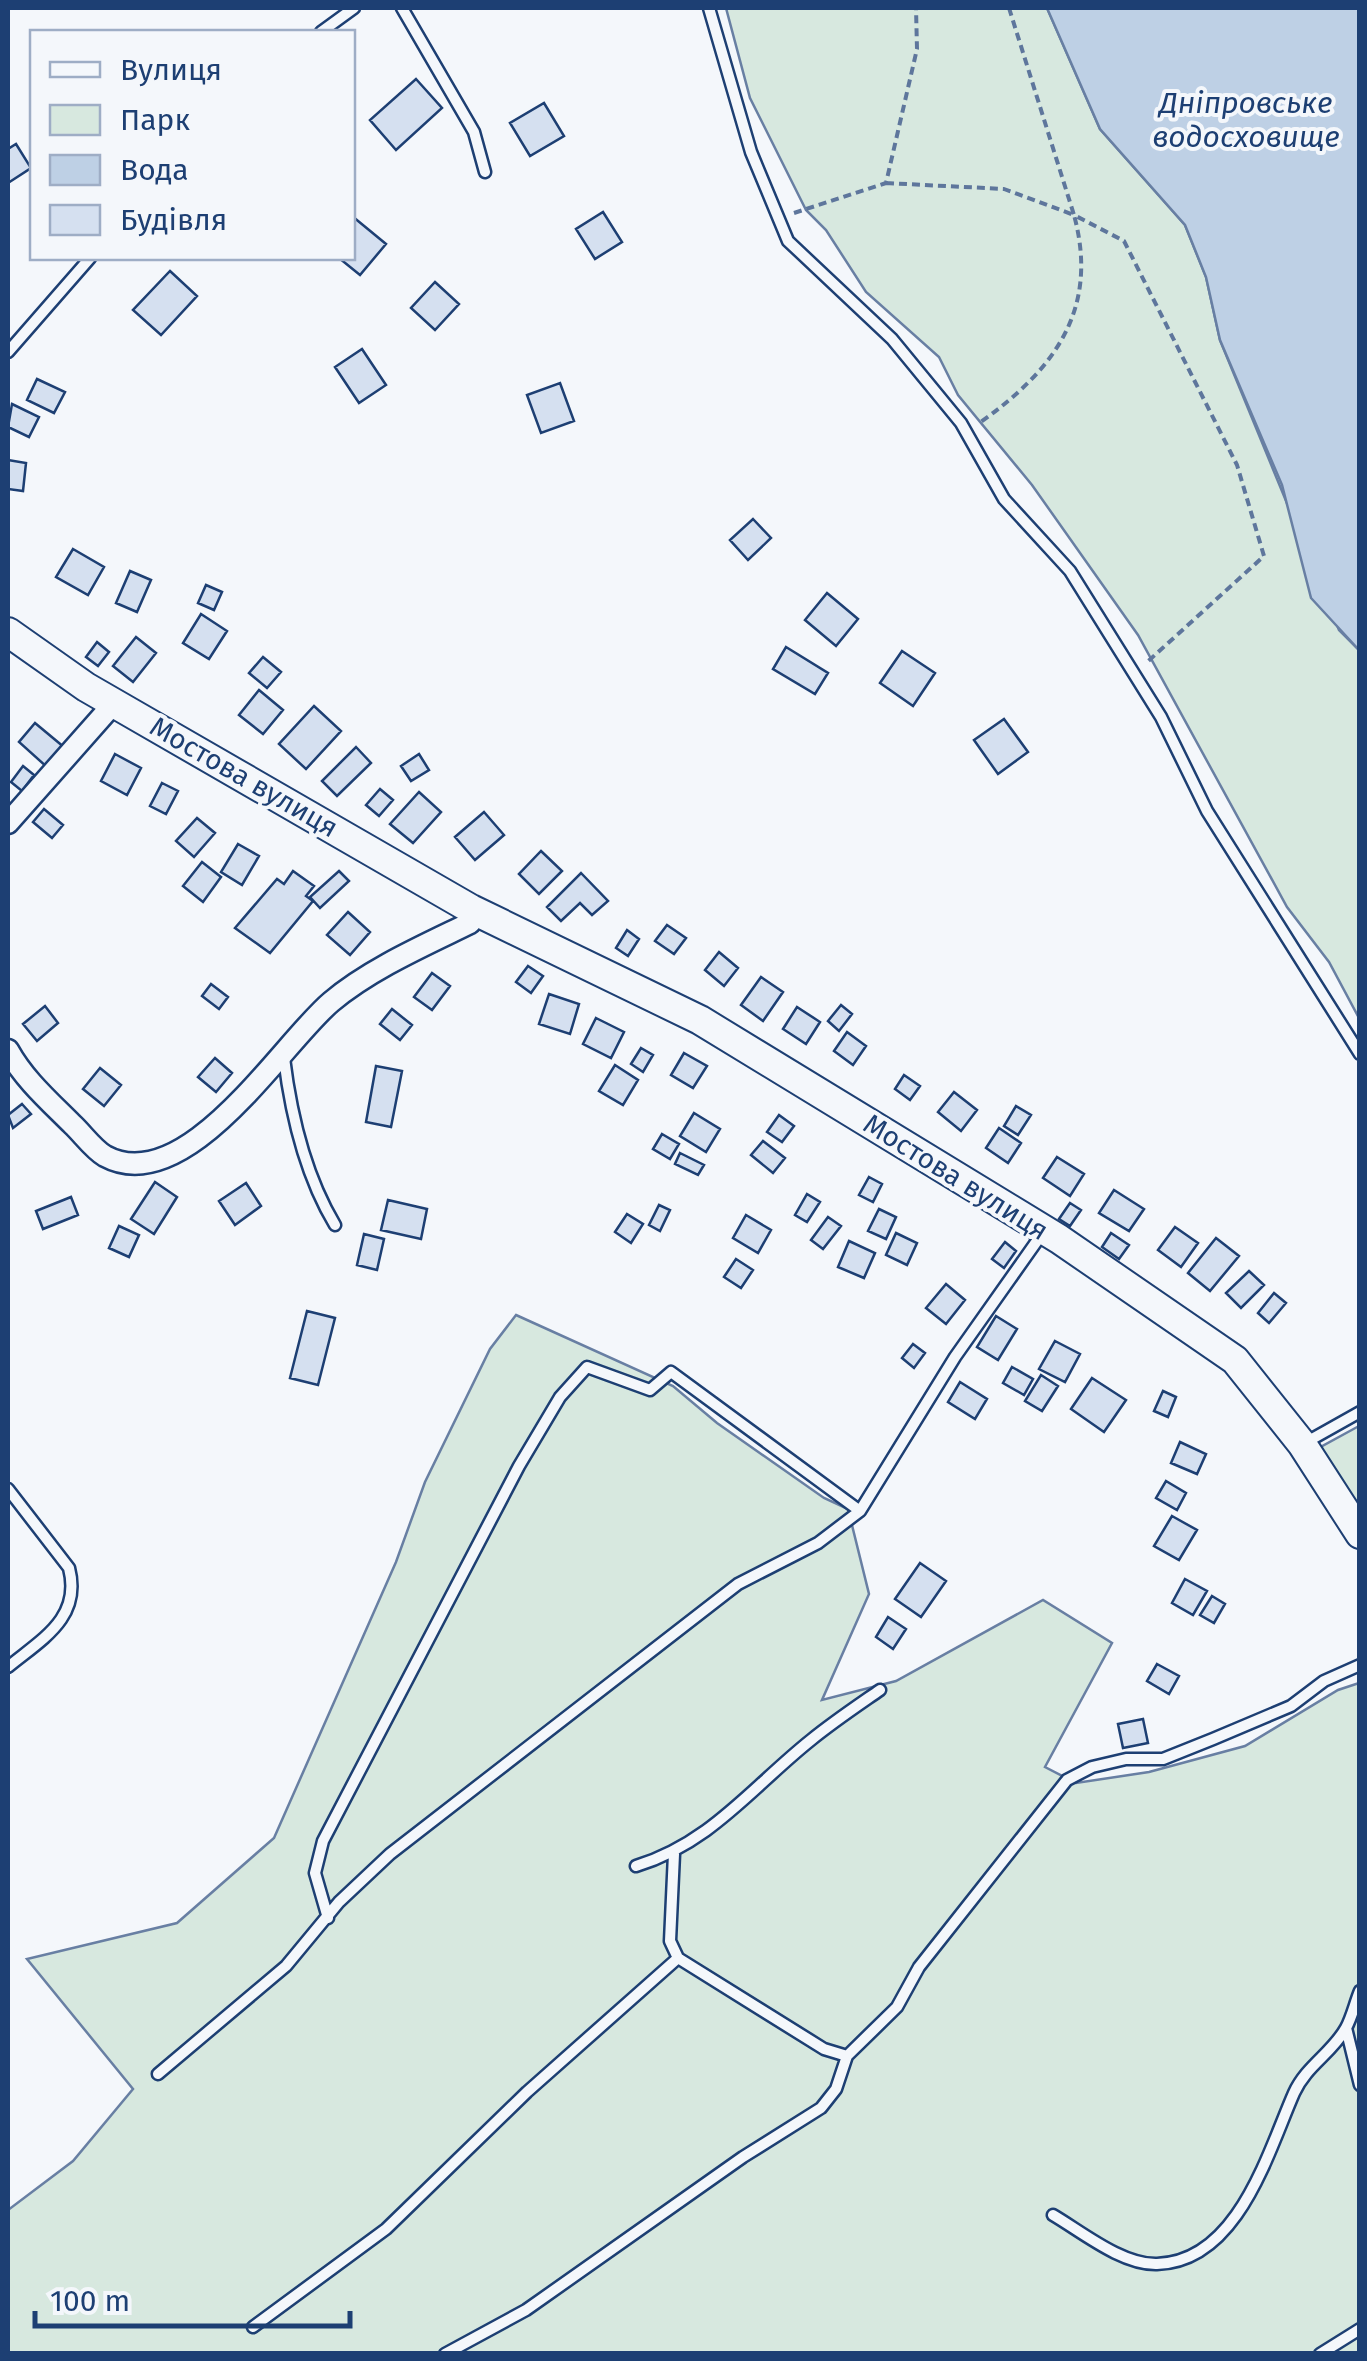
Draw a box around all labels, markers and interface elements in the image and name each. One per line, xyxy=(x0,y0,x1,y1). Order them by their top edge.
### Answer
legend xyxy=(30,30,355,260)
text: Вулиця xyxy=(120,52,222,88)
water label: Дніпровське водосховище xyxy=(1152,85,1340,155)
text: Парк xyxy=(120,102,190,138)
text: Вода xyxy=(120,152,189,188)
text: Будівля xyxy=(120,202,227,238)
street label: Мостова вулиця xyxy=(144,710,344,844)
street label: Мостова вулиця xyxy=(858,1107,1054,1247)
scale bar xyxy=(35,2266,350,2328)
text: 100 m xyxy=(50,2283,130,2319)

